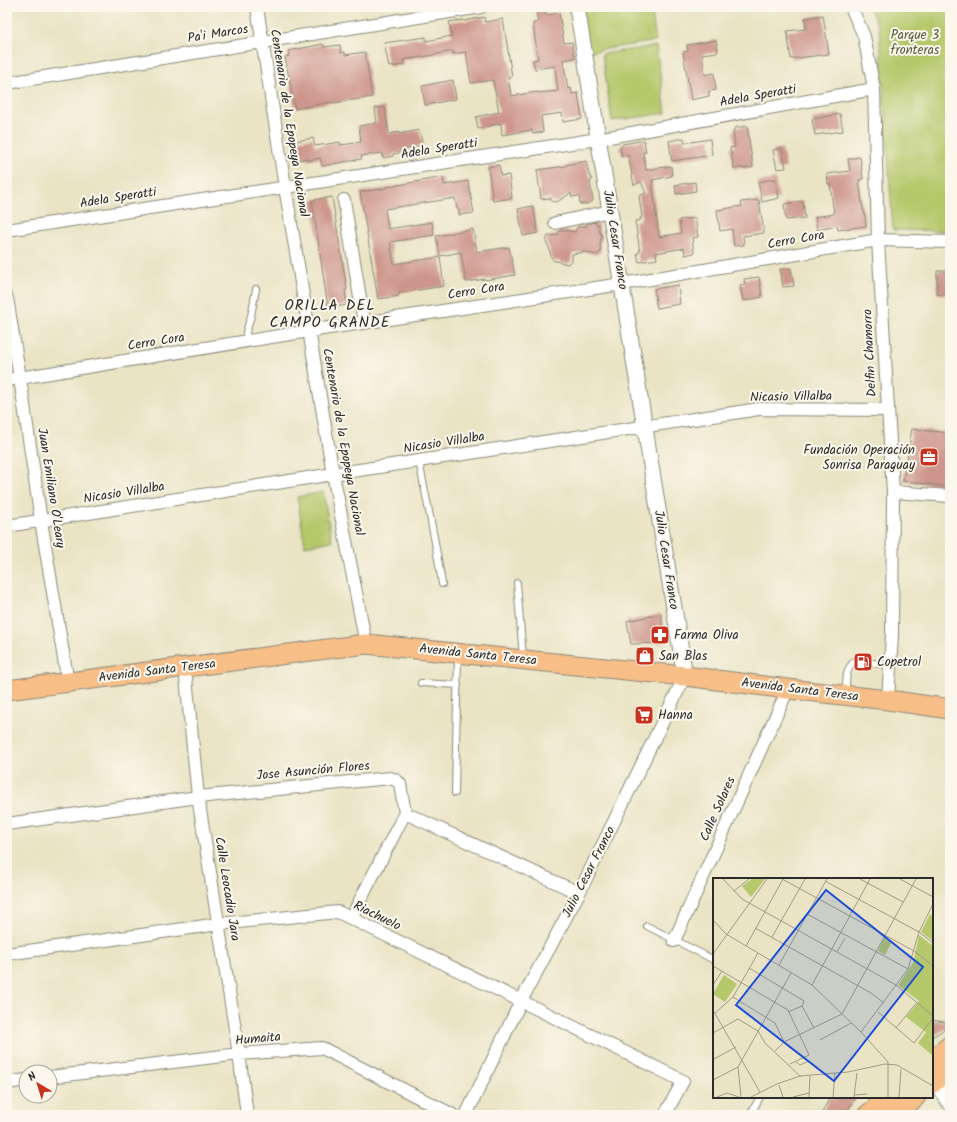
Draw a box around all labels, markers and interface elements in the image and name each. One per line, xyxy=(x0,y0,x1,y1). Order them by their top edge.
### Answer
street label: Pa'i Marcos xyxy=(186,19,250,49)
park label: Parque 3 fronteras xyxy=(891,25,940,61)
street label: Centenario de la Epopeya Nacional xyxy=(264,27,314,219)
street label: Adela Speratti xyxy=(718,79,799,113)
street label: Adela Speratti xyxy=(399,132,480,165)
street label: Adela Speratti xyxy=(78,181,159,214)
street label: Julio Cesar Franco xyxy=(597,189,633,291)
street label: Cerro Cora xyxy=(766,225,826,255)
street label: Cerro Cora xyxy=(446,276,506,306)
district label: ORILLA DEL CAMPO GRANDE xyxy=(270,294,391,335)
street label: Delfin Chamorro xyxy=(857,308,883,397)
street label: Cerro Cora xyxy=(126,327,186,357)
street label: Centenario de la Epopeya Nacional xyxy=(316,347,370,537)
street label: Nicasio Villalba xyxy=(750,386,832,408)
street label: Juan Emiliano O'Leary xyxy=(31,426,71,550)
street label: Nicasio Villalba xyxy=(402,426,486,460)
place label: Fundación Operación Sonrisa Paraguay xyxy=(803,440,916,476)
office icon: Fundación Operación Sonrisa Paraguay xyxy=(918,446,940,468)
street label: Nicasio Villalba xyxy=(82,476,166,510)
street label: Julio Cesar Franco xyxy=(648,509,684,611)
pharmacy icon: Farma Oliva xyxy=(649,624,671,646)
place label: Farma Oliva xyxy=(674,625,739,646)
street label: Avenida Santa Teresa xyxy=(418,638,538,672)
shop icon: San Blas xyxy=(634,645,656,667)
place label: San Blas xyxy=(659,646,708,667)
fuel station icon: Copetrol xyxy=(852,651,874,673)
place label: Copetrol xyxy=(877,652,921,673)
street label: Avenida Santa Teresa xyxy=(97,653,217,689)
street label: Avenida Santa Teresa xyxy=(740,672,860,708)
supermarket icon: Hanna xyxy=(633,704,655,726)
place label: Hanna xyxy=(658,705,693,726)
street label: Jose Asunción Flores xyxy=(255,756,371,786)
street label: Calle Solares xyxy=(694,773,742,845)
street label: Julio Cesar Franco xyxy=(557,822,621,921)
street label: Calle Leocadio Jara xyxy=(208,835,246,943)
inset map xyxy=(713,878,933,1098)
street label: Riachuelo xyxy=(350,895,404,937)
street label: Humaita xyxy=(234,1027,282,1051)
north arrow xyxy=(18,1064,58,1104)
text: N xyxy=(24,1068,41,1086)

